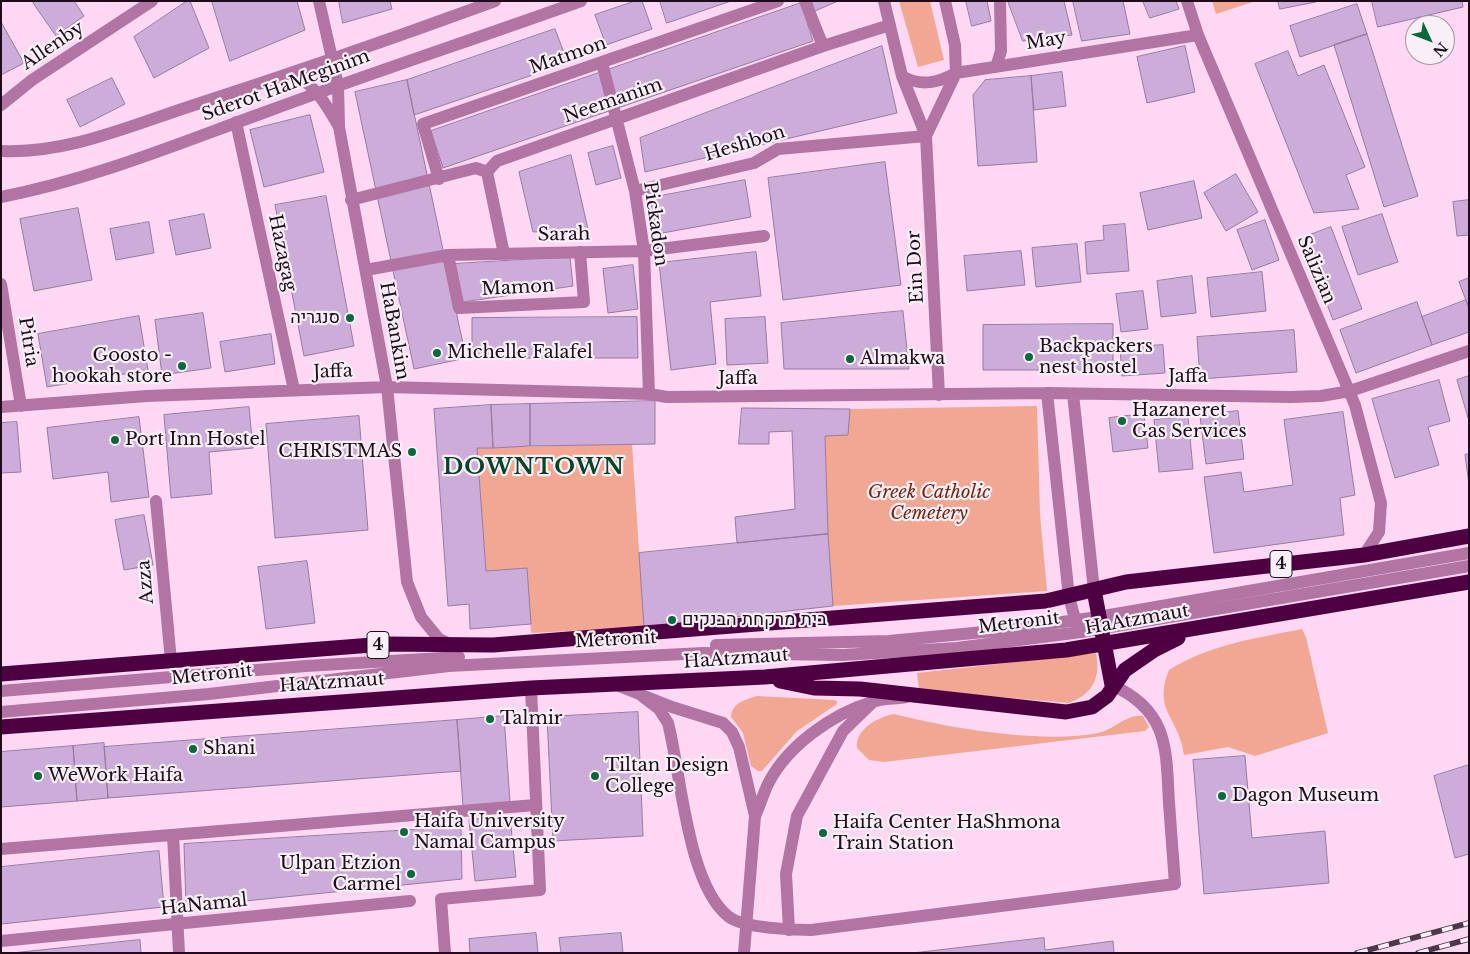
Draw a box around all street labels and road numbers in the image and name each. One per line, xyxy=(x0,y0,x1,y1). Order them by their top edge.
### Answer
street label: Allenby xyxy=(17,17,89,75)
street label: May xyxy=(1024,27,1068,55)
street label: Matmon xyxy=(527,33,609,79)
street label: Sderot HaMeginim xyxy=(199,46,373,126)
street label: Neemanim xyxy=(561,74,665,128)
street label: Heshbon xyxy=(702,122,788,166)
street label: Pickadon xyxy=(638,180,672,268)
street label: Hazagag xyxy=(263,213,301,293)
street label: Sarah xyxy=(538,224,590,246)
street label: Ein Dor xyxy=(903,230,929,304)
street label: Salizian xyxy=(1292,233,1340,307)
street label: Mamon xyxy=(481,275,555,301)
street label: HaBankim xyxy=(375,280,413,382)
street label: Pitria xyxy=(13,316,43,368)
street label: Jaffa xyxy=(313,361,353,383)
street label: Jaffa xyxy=(1168,366,1208,388)
street label: Jaffa xyxy=(718,368,758,390)
road number: 4 xyxy=(1270,550,1292,578)
street label: Azza xyxy=(133,559,159,605)
street label: HaAtzmaut xyxy=(1083,600,1191,640)
street label: Metronit xyxy=(977,607,1061,639)
street label: Metronit xyxy=(575,627,657,653)
road number: 4 xyxy=(367,632,389,658)
street label: HaAtzmaut xyxy=(683,645,789,673)
street label: Metronit xyxy=(170,660,254,690)
street label: HaAtzmaut xyxy=(279,669,385,697)
street label: HaNamal xyxy=(159,890,249,920)

